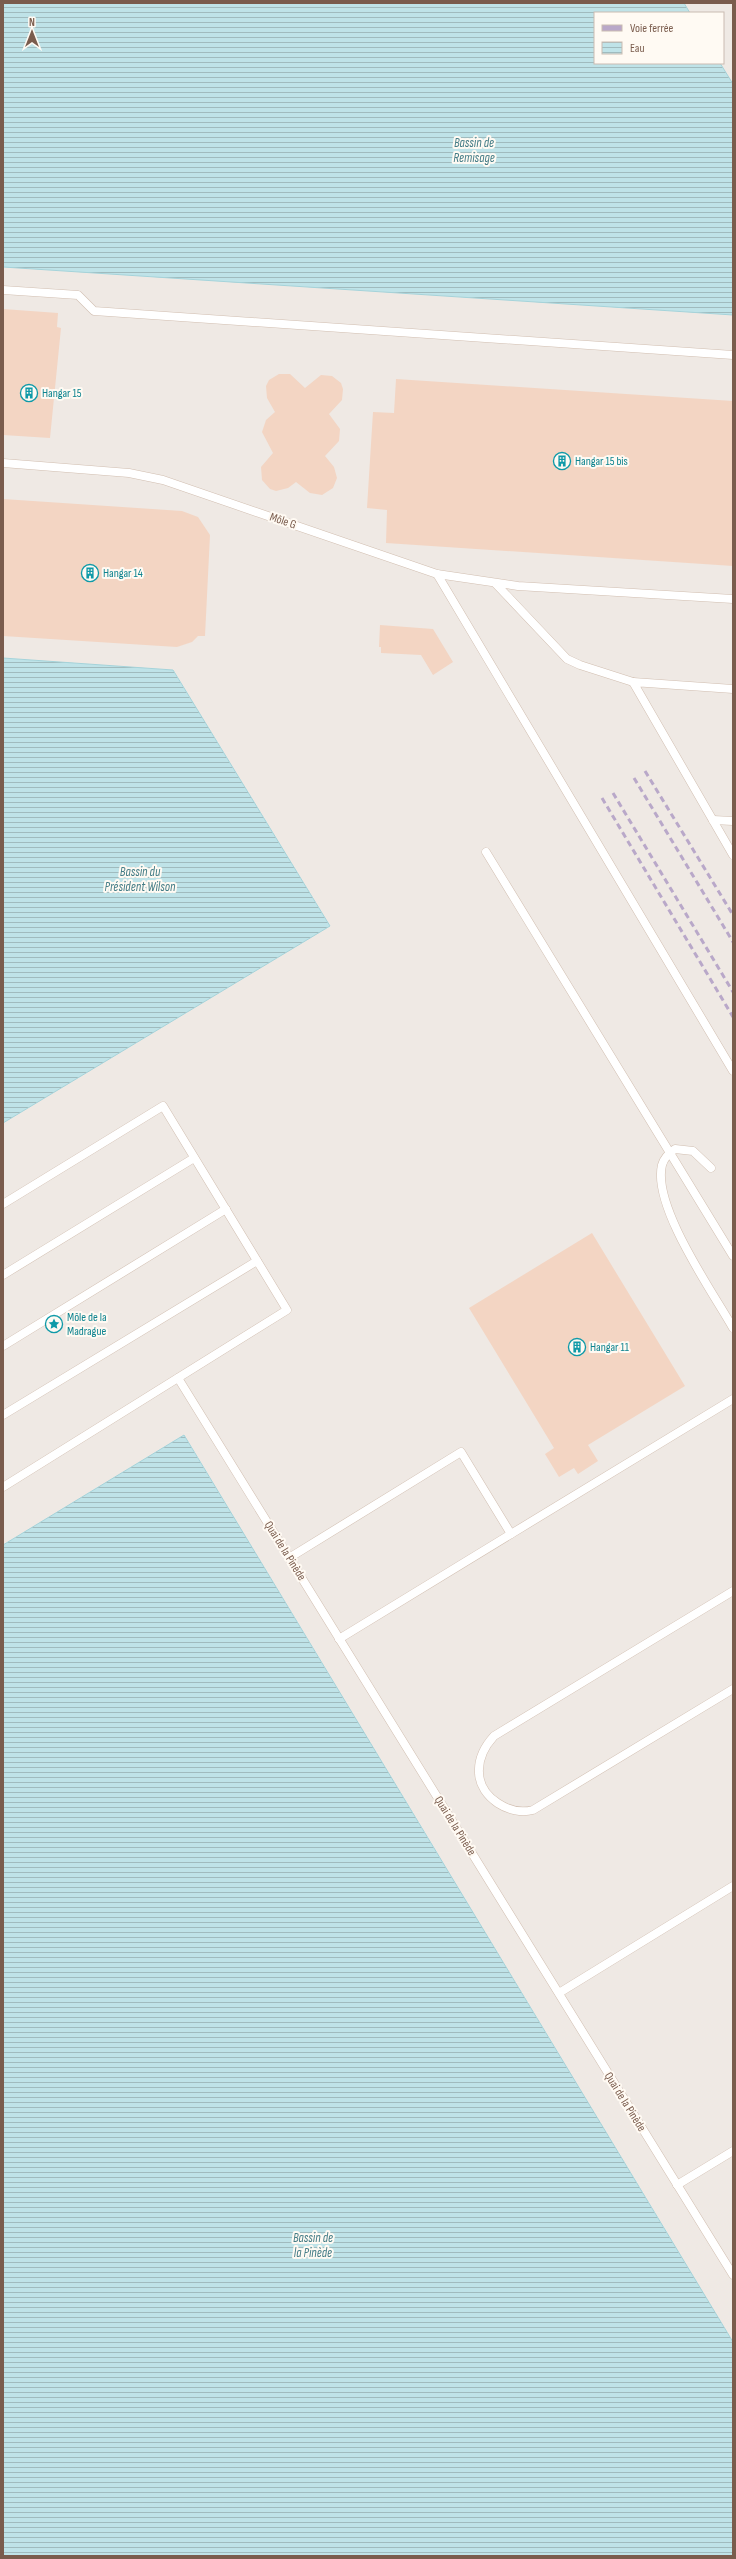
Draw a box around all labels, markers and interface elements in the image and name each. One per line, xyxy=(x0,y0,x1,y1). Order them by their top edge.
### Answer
north arrow xyxy=(12,12,52,52)
legend xyxy=(594,12,724,64)
text: N xyxy=(29,16,35,29)
text: Voie ferrée xyxy=(630,21,674,36)
text: Eau xyxy=(630,41,644,56)
water label: Bassin de Remisage xyxy=(453,135,495,166)
building icon: Hangar 15 xyxy=(19,383,39,403)
place label: Hangar 15 xyxy=(42,386,82,401)
building icon: Hangar 15 bis xyxy=(552,451,572,471)
place label: Hangar 15 bis xyxy=(575,454,628,469)
street label: Môle G xyxy=(268,509,298,533)
building icon: Hangar 14 xyxy=(80,563,100,583)
place label: Hangar 14 xyxy=(103,566,143,581)
water label: Bassin du Président Wilson xyxy=(105,864,176,895)
place label: Môle de la Madrague xyxy=(67,1310,107,1339)
place icon: Môle de la Madrague xyxy=(44,1314,64,1334)
building icon: Hangar 11 xyxy=(567,1337,587,1357)
place label: Hangar 11 xyxy=(590,1340,630,1355)
street label: Quai de la Pinède xyxy=(261,1518,309,1584)
street label: Quai de la Pinède xyxy=(431,1793,479,1859)
street label: Quai de la Pinède xyxy=(601,2069,649,2135)
water label: Bassin de la Pinède xyxy=(293,2230,333,2261)

